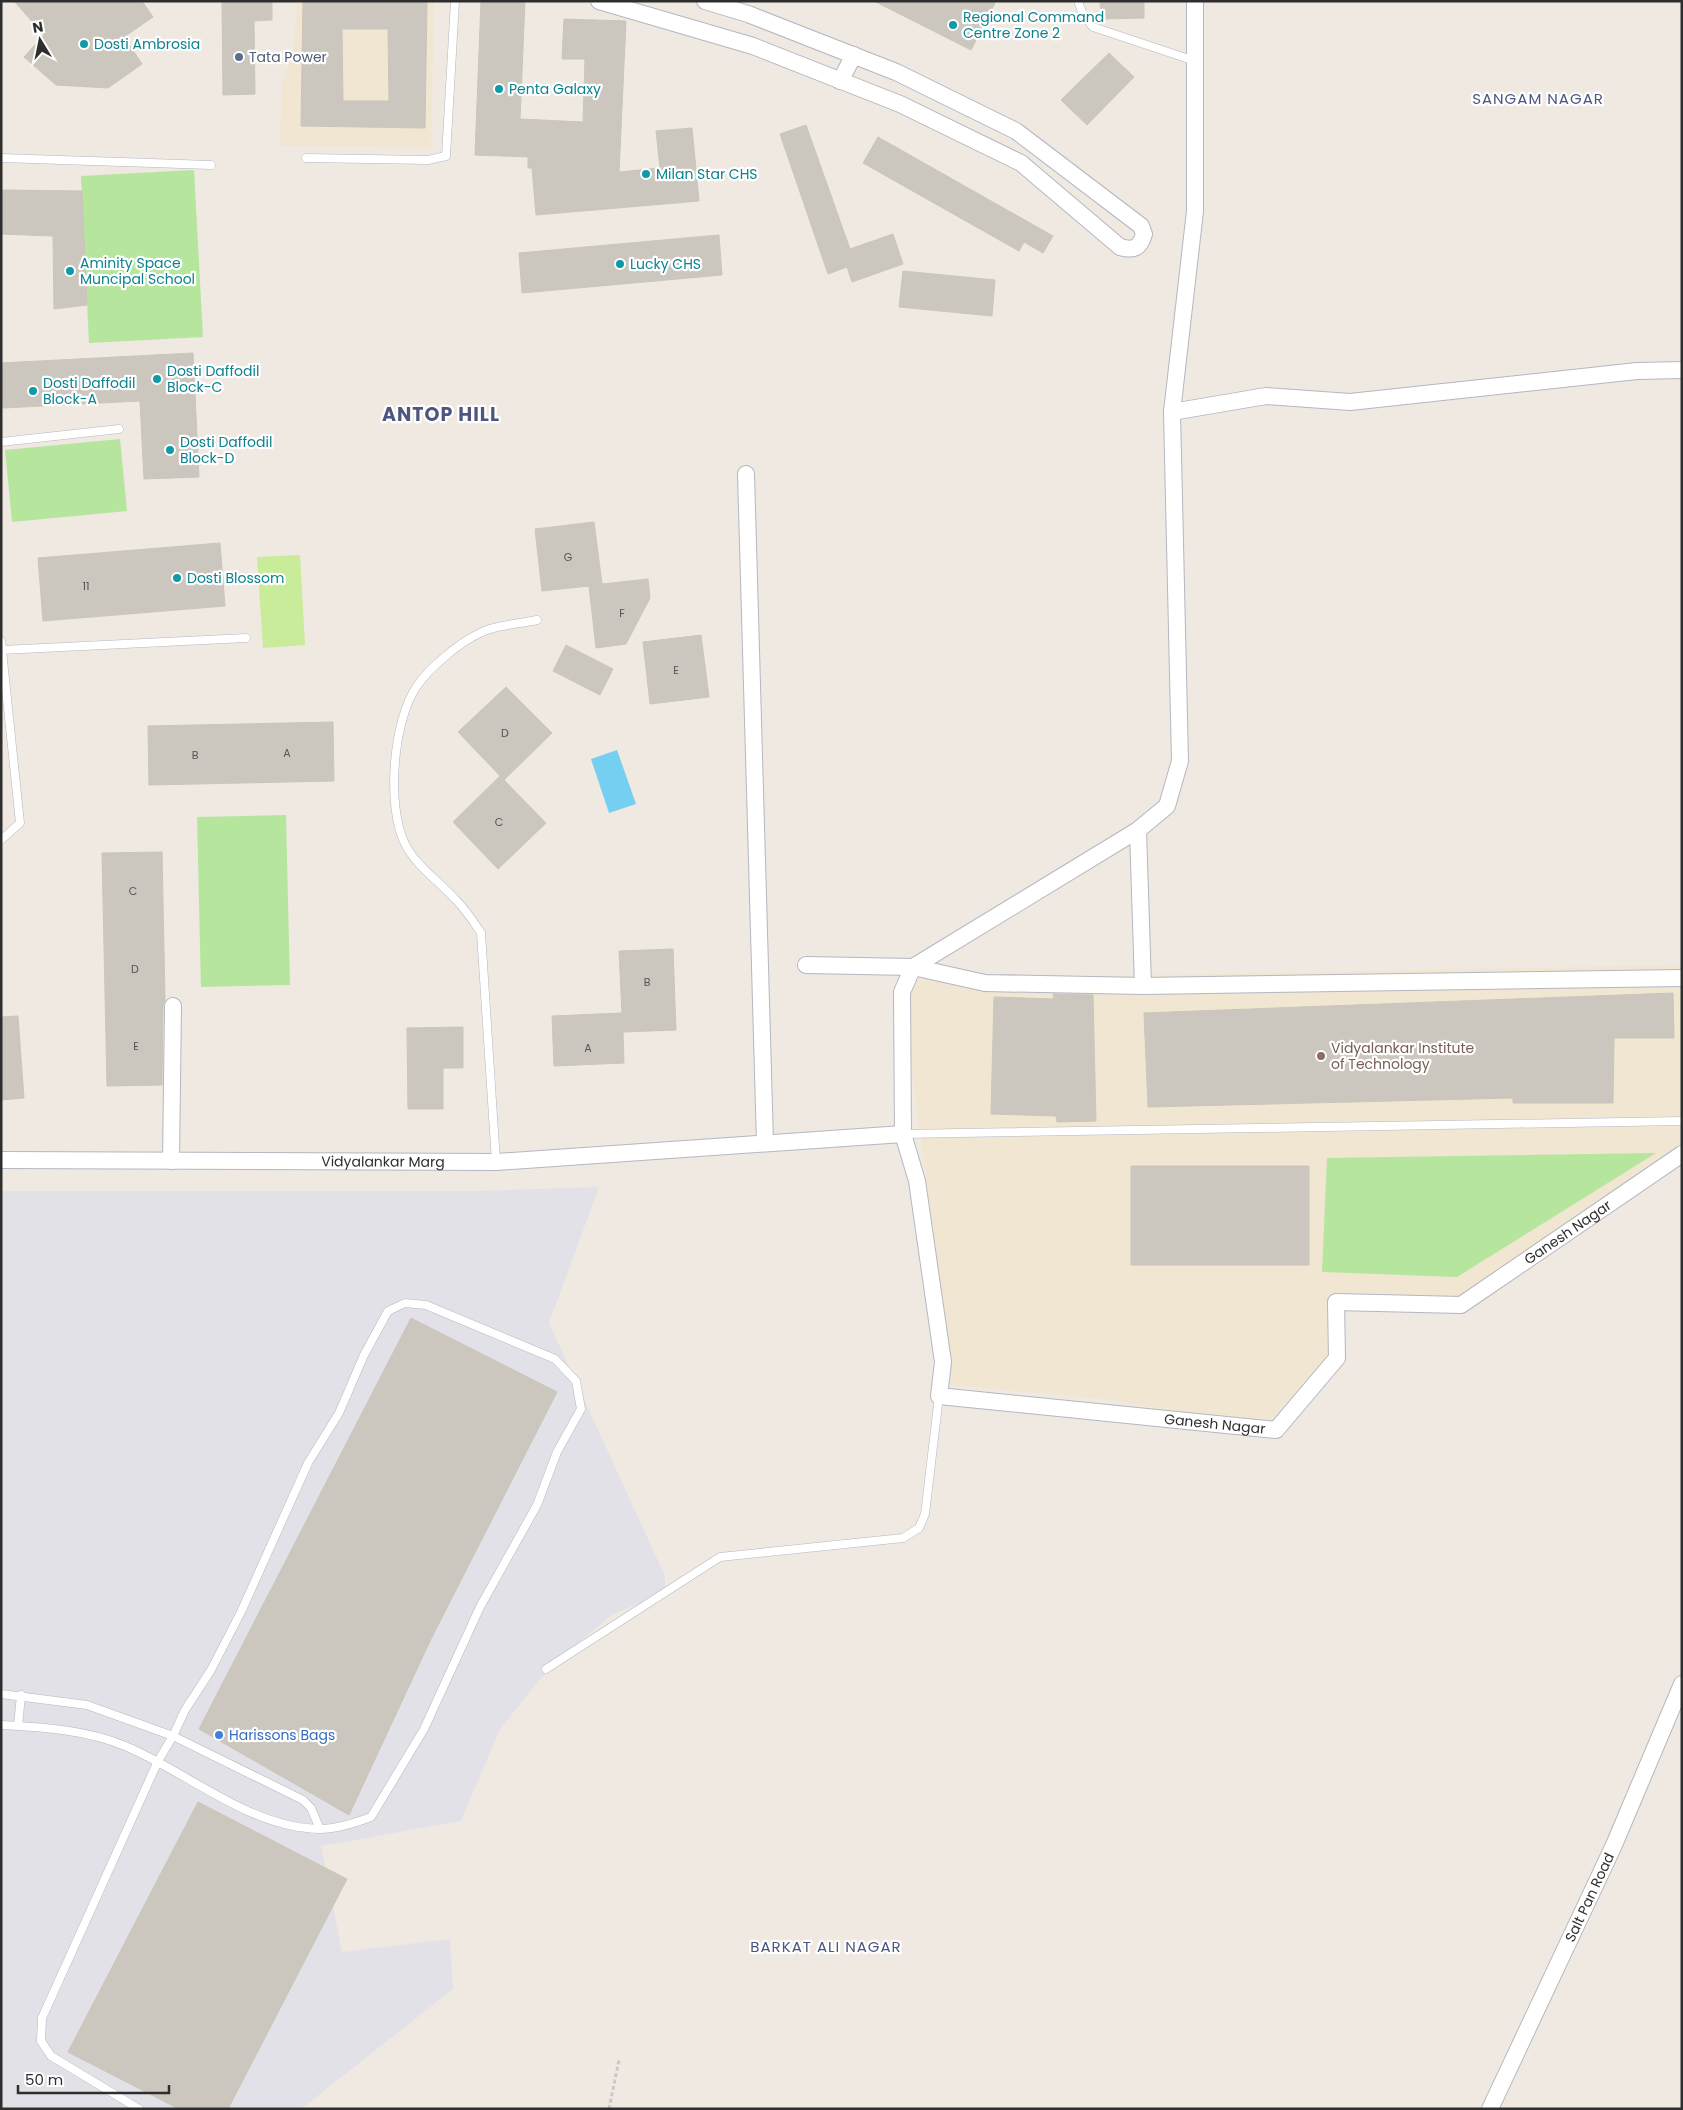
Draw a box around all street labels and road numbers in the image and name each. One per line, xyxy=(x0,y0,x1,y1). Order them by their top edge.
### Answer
street label: Vidyalankar Marg xyxy=(321,1151,445,1172)
street label: Ganesh Nagar xyxy=(1520,1195,1615,1269)
street label: Ganesh Nagar xyxy=(1163,1409,1266,1439)
street label: Salt Pan Road xyxy=(1560,1849,1619,1945)

